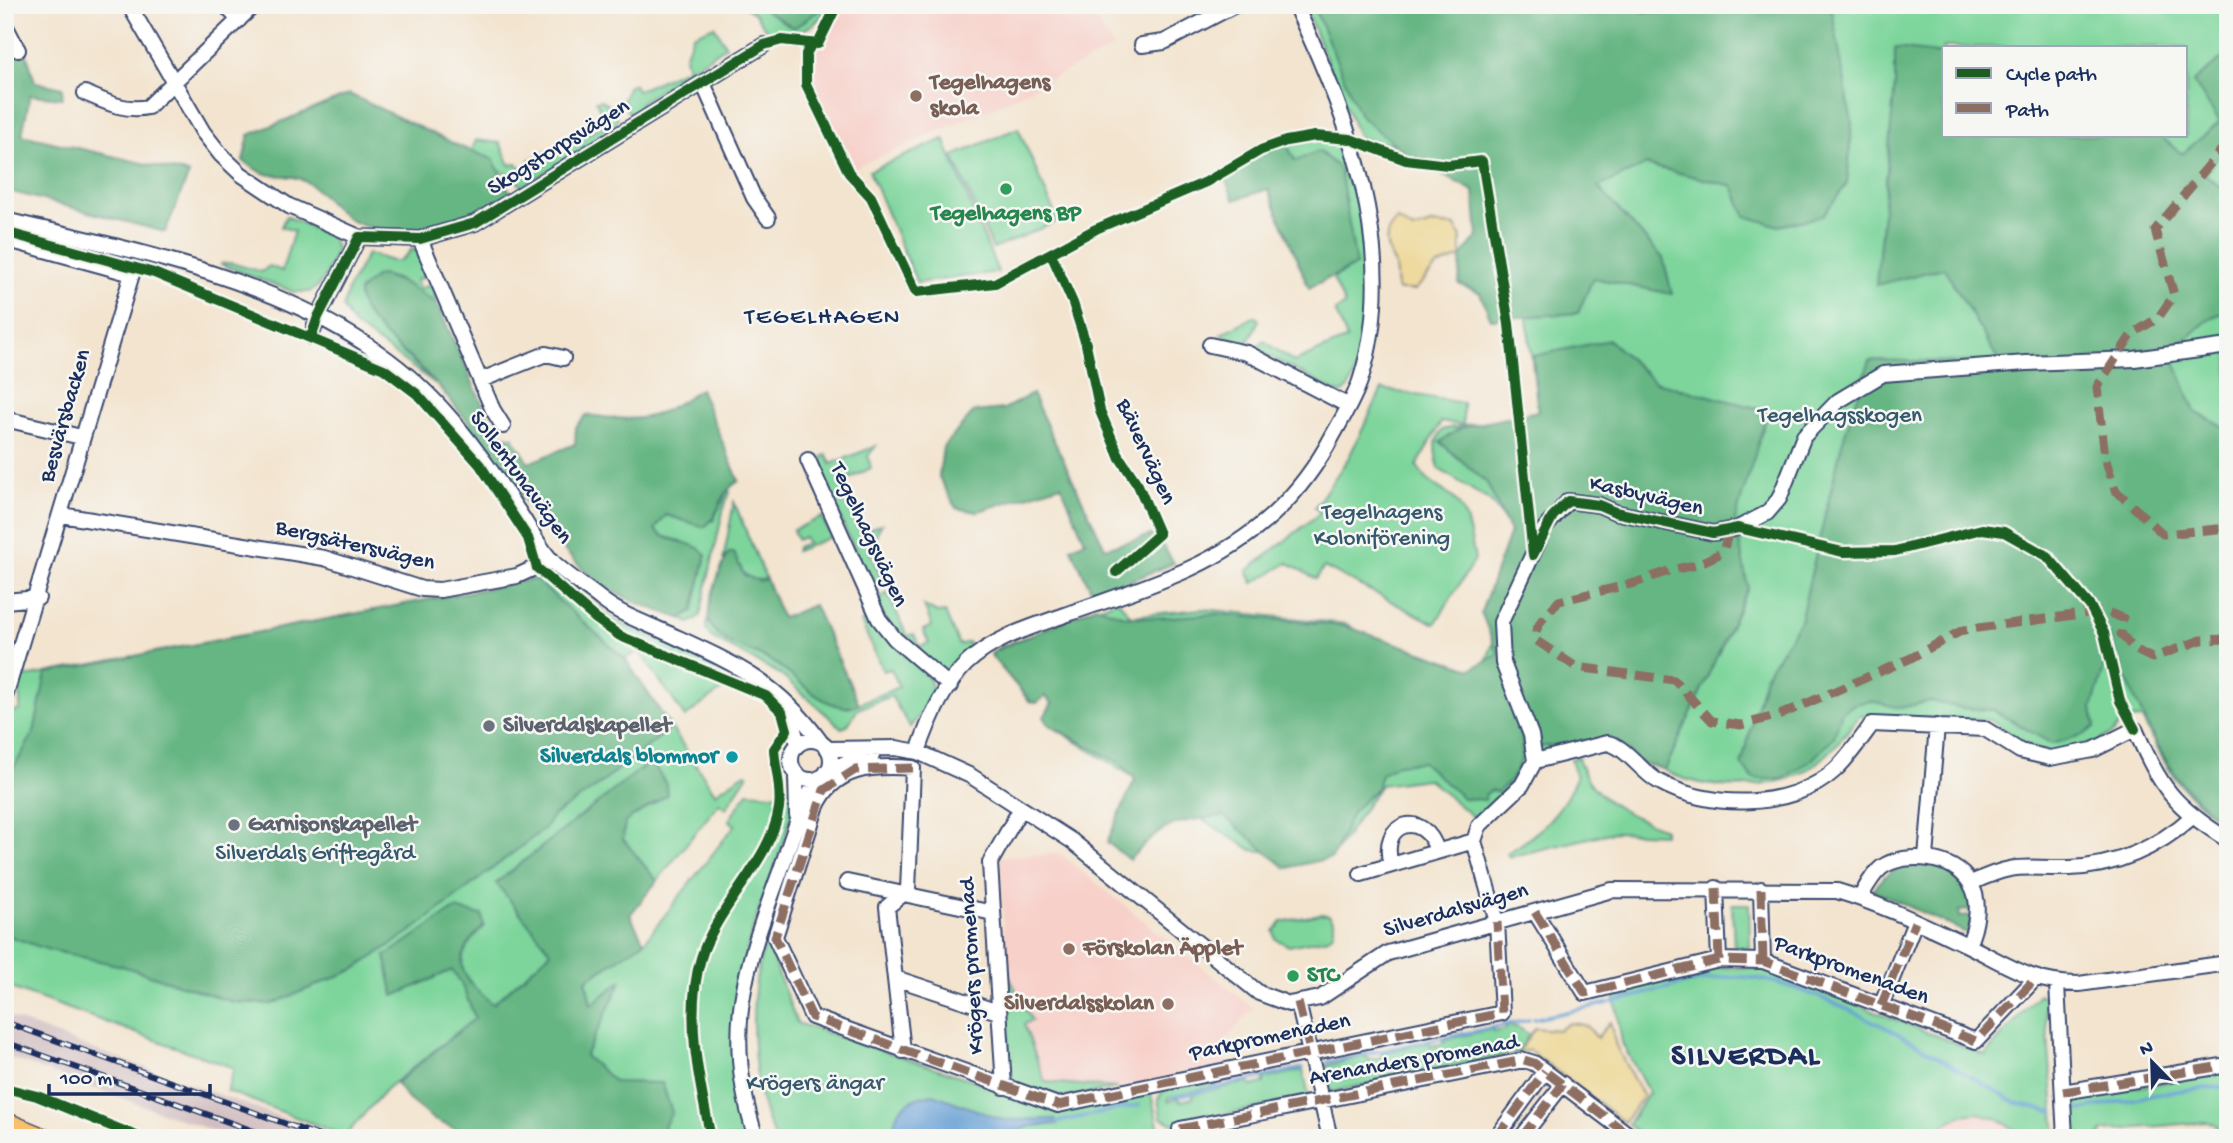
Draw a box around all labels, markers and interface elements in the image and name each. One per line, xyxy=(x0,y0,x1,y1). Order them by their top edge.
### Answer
legend xyxy=(1942,46,2188,136)
text: Cycle path xyxy=(2006,64,2097,89)
place label: Tegelhagens skola xyxy=(928,70,1052,123)
marker: Tegelhagens skola xyxy=(908,88,924,104)
street label: Skogstorpsvägen xyxy=(483,93,635,202)
text: Path xyxy=(2005,100,2049,125)
marker: Tegelhagens BP xyxy=(998,181,1014,197)
place label: Tegelhagens BP xyxy=(929,201,1082,228)
district label: TEGELHAGEN xyxy=(743,304,901,333)
street label: Besvärsbacken xyxy=(34,346,98,487)
street label: Bävervägen xyxy=(1108,394,1181,509)
park label: Tegelhagsskogen xyxy=(1756,403,1922,430)
street label: Sollentunavägen xyxy=(463,406,577,550)
street label: Tegelhagsvägen xyxy=(822,457,913,612)
street label: Kasbyvägen xyxy=(1586,471,1706,523)
park label: Tegelhagens Koloniförening xyxy=(1314,500,1450,553)
street label: Bergsätersvägen xyxy=(272,514,437,577)
place label: Silverdalskapellet xyxy=(503,713,674,740)
marker: Silverdalskapellet xyxy=(481,718,497,734)
place label: Silverdals blommor xyxy=(540,744,721,771)
marker: Silverdals blommor xyxy=(724,749,740,765)
place label: Garnisonskapellet xyxy=(248,812,419,839)
marker: Garnisonskapellet xyxy=(226,817,242,833)
park label: Silverdals Griftegård xyxy=(215,841,416,868)
street label: Krögers promenad xyxy=(955,876,991,1055)
street label: Silverdalsvägen xyxy=(1380,877,1532,945)
street label: Parkpromenaden xyxy=(1769,930,1932,1012)
place label: Förskolan Äpplet xyxy=(1082,936,1245,963)
marker: Förskolan Äpplet xyxy=(1061,941,1077,957)
place label: STC xyxy=(1307,963,1342,990)
marker: STC xyxy=(1285,968,1301,984)
place label: Silverdalsskolan xyxy=(1004,991,1155,1018)
marker: Silverdalsskolan xyxy=(1160,996,1176,1012)
street label: Parkpromenaden xyxy=(1186,1008,1353,1068)
north arrow xyxy=(2118,1028,2188,1098)
street label: Arenanders promenad xyxy=(1307,1029,1522,1093)
text: N xyxy=(2137,1037,2157,1063)
district label: SILVERDAL xyxy=(1671,1041,1821,1076)
scale bar xyxy=(49,1052,210,1096)
text: 100 m xyxy=(59,1068,112,1093)
park label: Krögers ängar xyxy=(746,1071,886,1098)

